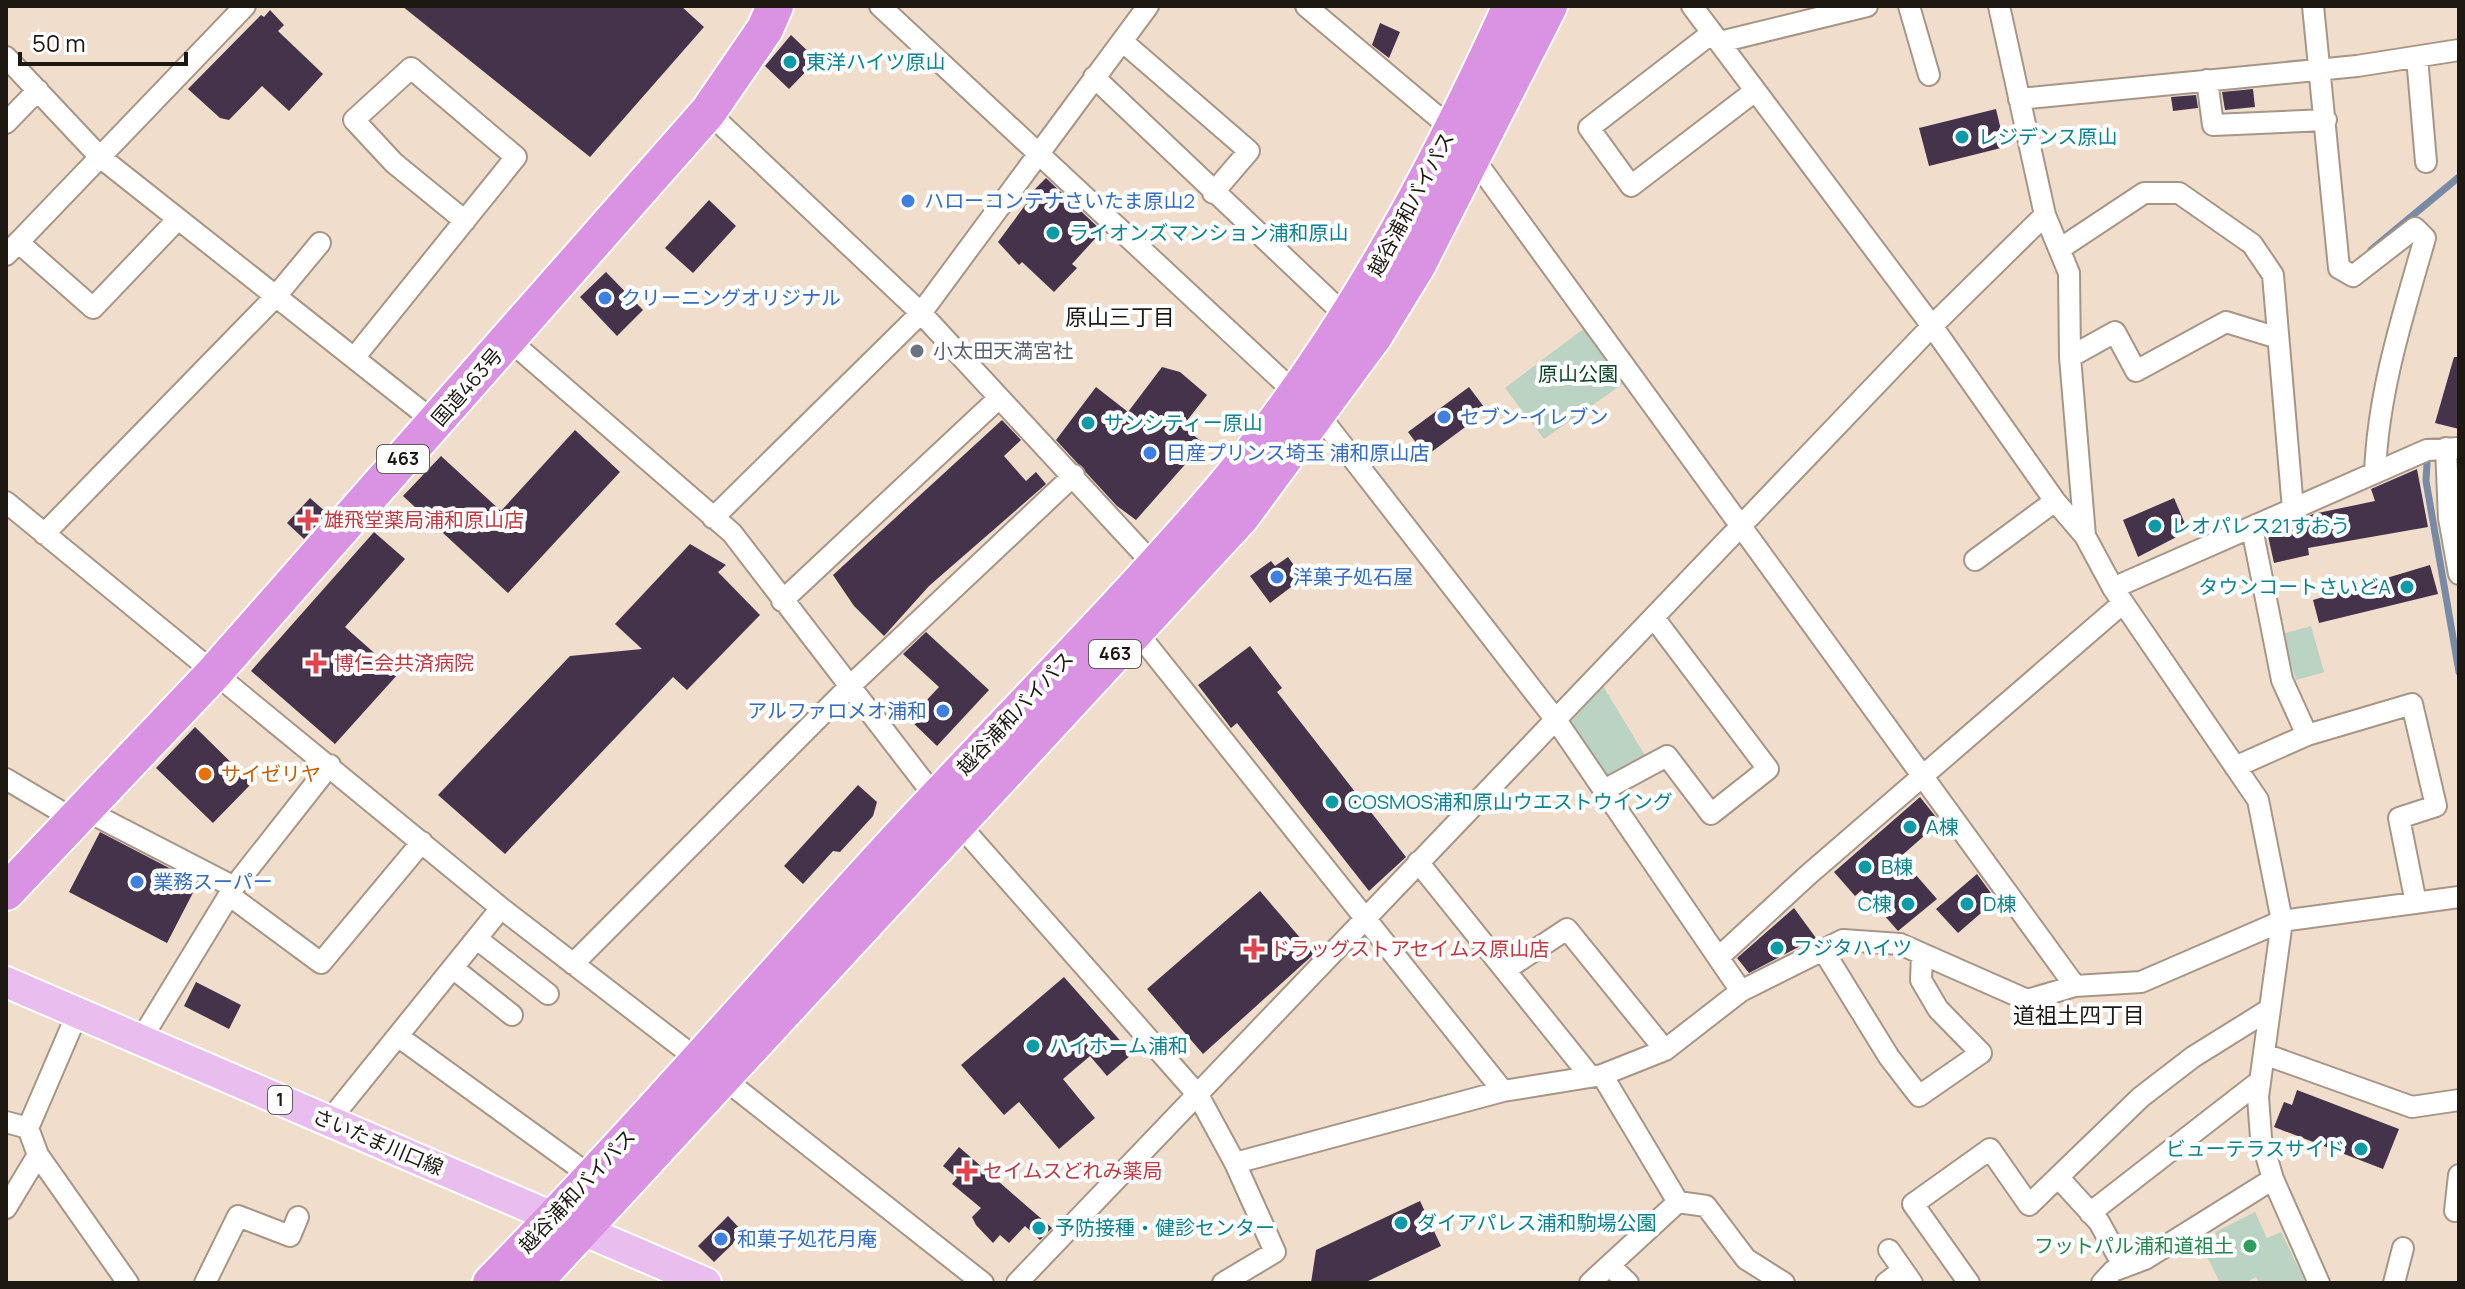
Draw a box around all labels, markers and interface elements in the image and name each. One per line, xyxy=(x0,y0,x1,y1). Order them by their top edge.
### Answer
scale bar xyxy=(20,16,186,66)
text: 50 m xyxy=(32,26,86,59)
place label: 東洋ハイツ原山 xyxy=(806,48,946,75)
marker: 東洋ハイツ原山 xyxy=(781,53,799,71)
place label: レジデンス原山 xyxy=(1978,123,2118,150)
street label: 越谷浦和バイパス xyxy=(1361,127,1460,281)
marker: レジデンス原山 xyxy=(1953,128,1971,146)
place label: ハローコンテナさいたま原山2 xyxy=(924,187,1195,214)
marker: ハローコンテナさいたま原山2 xyxy=(899,192,917,210)
place label: ライオンズマンション浦和原山 xyxy=(1069,219,1349,246)
marker: ライオンズマンション浦和原山 xyxy=(1044,224,1062,242)
place label: クリーニングオリジナル xyxy=(621,284,841,311)
marker: クリーニングオリジナル xyxy=(596,289,614,307)
district label: 原山三丁目 xyxy=(1065,302,1175,332)
place label: 小太田天満宮社 xyxy=(933,337,1073,364)
street label: 国道463号 xyxy=(425,342,508,431)
marker: 小太田天満宮社 xyxy=(908,342,926,360)
park label: 原山公園 xyxy=(1538,360,1618,387)
place label: セブン-イレブン xyxy=(1460,403,1608,430)
marker: セブン-イレブン xyxy=(1435,408,1453,426)
place label: サンシティー原山 xyxy=(1104,409,1263,436)
marker: サンシティー原山 xyxy=(1079,414,1097,432)
place label: 日産プリンス埼玉 浦和原山店 xyxy=(1166,439,1430,466)
marker: 日産プリンス埼玉 浦和原山店 xyxy=(1141,444,1159,462)
road number: 463 xyxy=(377,445,429,473)
place label: 雄飛堂薬局浦和原山店 xyxy=(324,506,524,533)
marker: 雄飛堂薬局浦和原山店 xyxy=(299,511,317,529)
place label: レオパレス21すおう xyxy=(2171,512,2350,539)
marker: レオパレス21すおう xyxy=(2146,517,2164,535)
place label: 洋菓子処石屋 xyxy=(1293,563,1413,590)
marker: 洋菓子処石屋 xyxy=(1268,568,1286,586)
place label: タウンコートさいどA xyxy=(2198,573,2391,600)
marker: タウンコートさいどA xyxy=(2398,578,2416,596)
road number: 463 xyxy=(1089,640,1141,668)
street label: 越谷浦和バイパス xyxy=(950,645,1079,780)
place label: 博仁会共済病院 xyxy=(334,649,474,676)
marker: 博仁会共済病院 xyxy=(305,652,327,674)
place label: アルファロメオ浦和 xyxy=(747,697,927,724)
marker: アルファロメオ浦和 xyxy=(934,702,952,720)
place label: サイゼリヤ xyxy=(221,760,321,787)
marker: サイゼリヤ xyxy=(196,765,214,783)
place label: COSMOS浦和原山ウエストウイング xyxy=(1348,788,1673,815)
marker: COSMOS浦和原山ウエストウイング xyxy=(1323,793,1341,811)
place label: A棟 xyxy=(1926,813,1959,840)
marker: A棟 xyxy=(1901,818,1919,836)
place label: B棟 xyxy=(1881,853,1913,880)
marker: B棟 xyxy=(1856,858,1874,876)
place label: 業務スーパー xyxy=(153,868,273,895)
marker: 業務スーパー xyxy=(128,873,146,891)
place label: C棟 xyxy=(1858,890,1892,917)
place label: D棟 xyxy=(1983,890,2016,917)
marker: C棟 xyxy=(1899,895,1917,913)
marker: D棟 xyxy=(1958,895,1976,913)
place label: フジタハイツ xyxy=(1793,934,1912,961)
place label: ドラッグストアセイムス原山店 xyxy=(1270,935,1549,962)
marker: フジタハイツ xyxy=(1768,939,1786,957)
marker: ドラッグストアセイムス原山店 xyxy=(1245,940,1263,958)
district label: 道祖土四丁目 xyxy=(2013,1000,2145,1030)
place label: ハイホーム浦和 xyxy=(1049,1032,1188,1059)
marker: ハイホーム浦和 xyxy=(1024,1037,1042,1055)
road number: 1 xyxy=(268,1086,292,1114)
street label: さいたま川口線 xyxy=(309,1102,448,1181)
street label: 越谷浦和バイパス xyxy=(512,1123,641,1258)
place label: ビューテラスサイド xyxy=(2165,1135,2345,1162)
marker: ビューテラスサイド xyxy=(2352,1140,2370,1158)
place label: セイムスどれみ薬局 xyxy=(983,1157,1163,1184)
marker: セイムスどれみ薬局 xyxy=(958,1162,976,1180)
place label: ダイアパレス浦和駒場公園 xyxy=(1417,1209,1657,1236)
place label: 予防接種・健診センター xyxy=(1055,1214,1275,1241)
marker: ダイアパレス浦和駒場公園 xyxy=(1392,1214,1410,1232)
marker: 予防接種・健診センター xyxy=(1030,1219,1048,1237)
place label: 和菓子処花月庵 xyxy=(737,1225,877,1252)
marker: 和菓子処花月庵 xyxy=(712,1230,730,1248)
place label: フットパル浦和道祖土 xyxy=(2034,1232,2234,1259)
marker: フットパル浦和道祖土 xyxy=(2241,1237,2259,1255)

